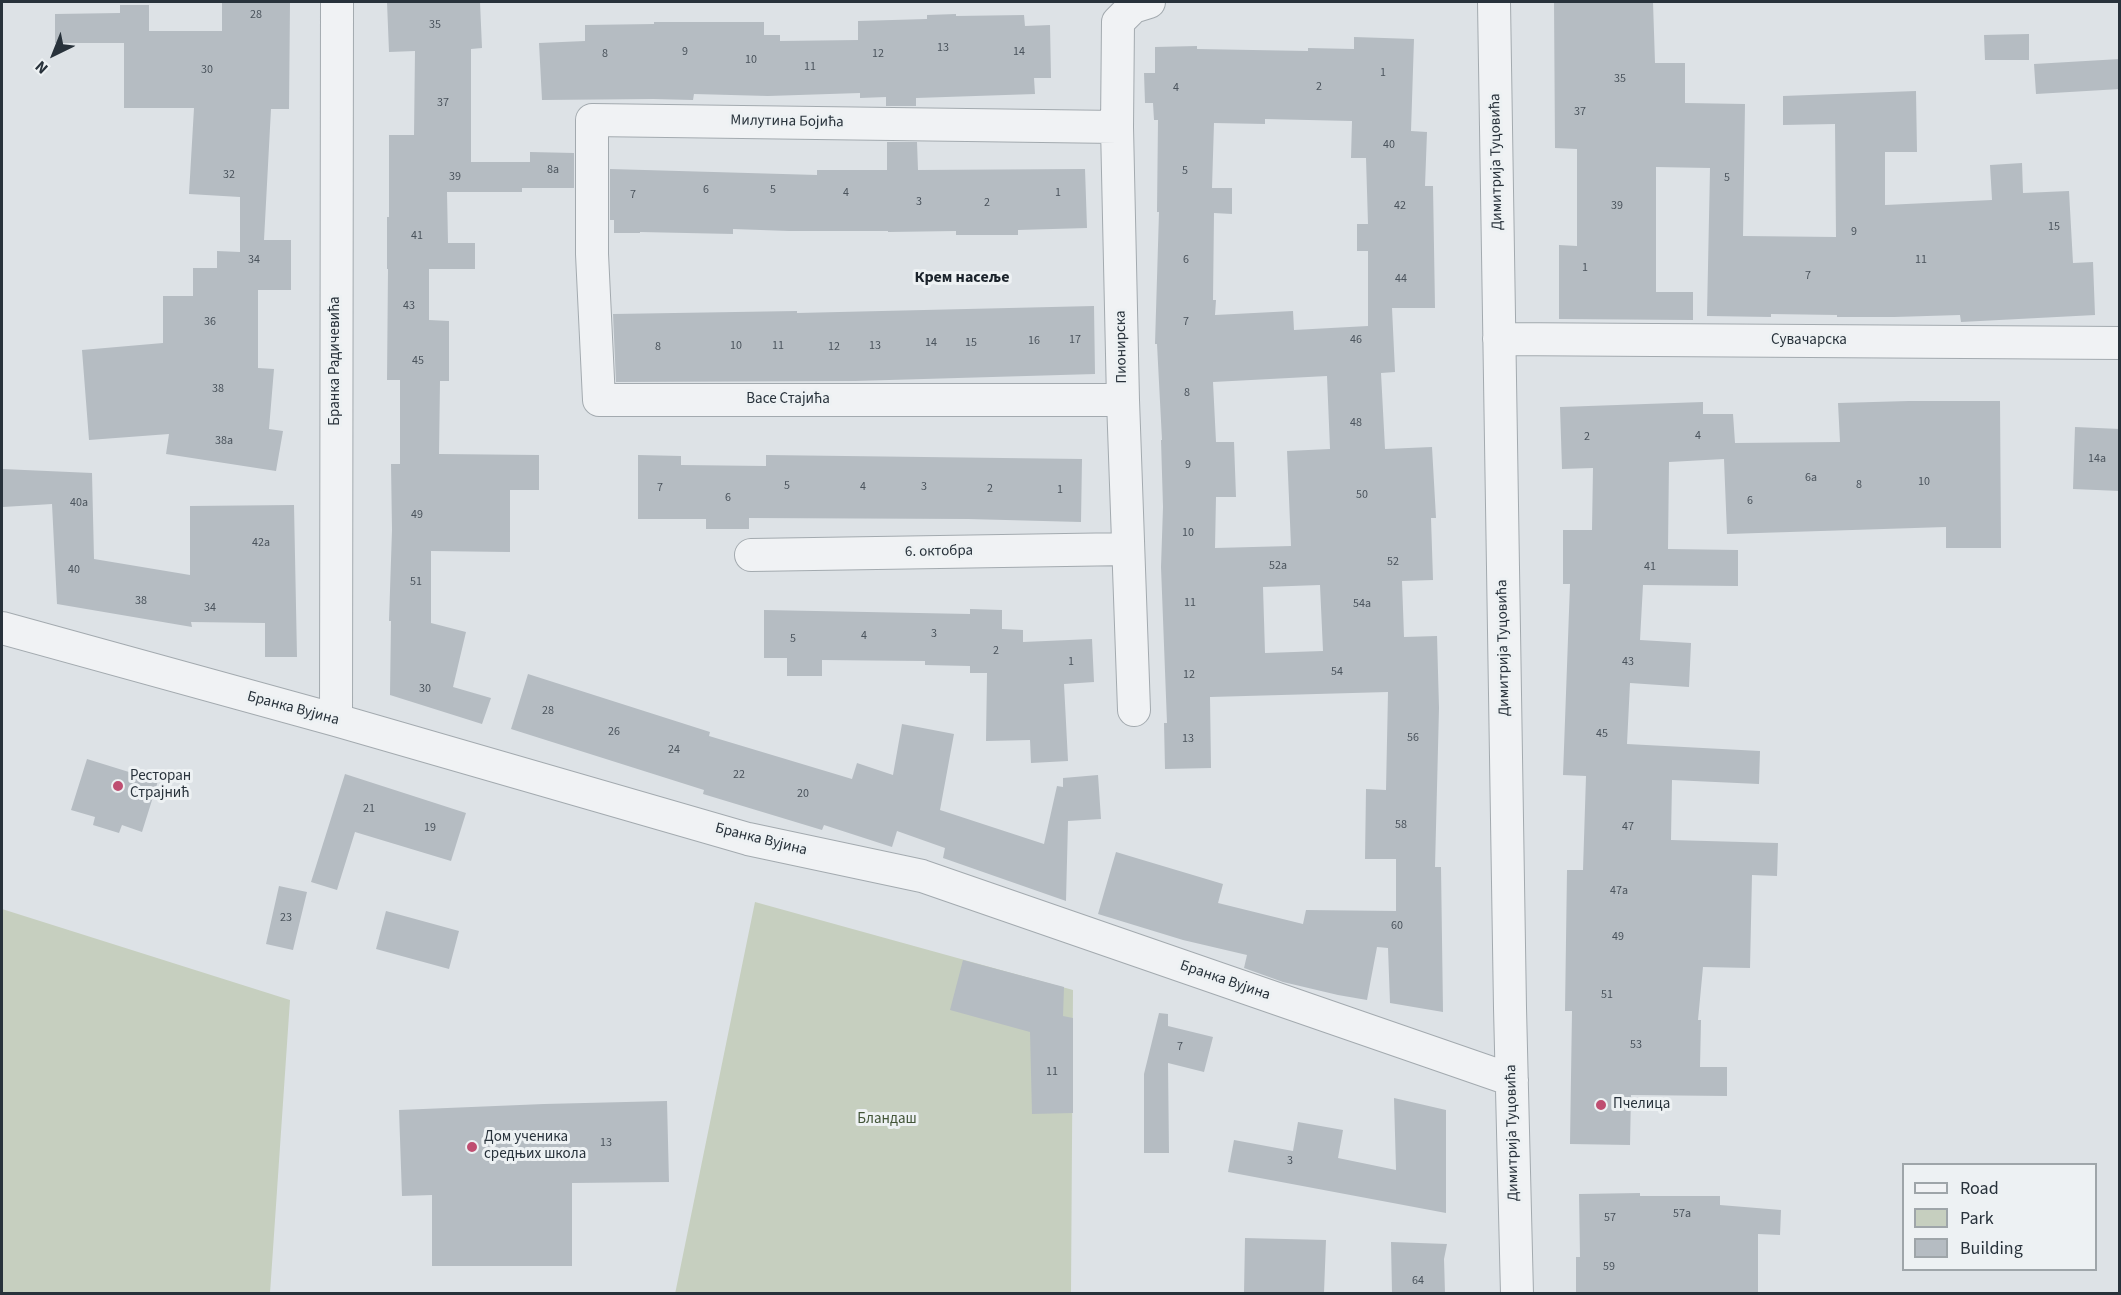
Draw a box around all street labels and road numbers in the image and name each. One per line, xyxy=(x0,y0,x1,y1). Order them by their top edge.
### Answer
street label: Димитрија Туцовића xyxy=(1487,93,1507,231)
street label: Милутина Бојића xyxy=(730,112,844,132)
street label: Бранка Радичевића xyxy=(327,296,345,426)
street label: Пионирска xyxy=(1112,310,1132,384)
street label: Сувачарска xyxy=(1771,332,1847,350)
street label: Васе Стајића xyxy=(746,391,830,409)
street label: 6. октобра xyxy=(905,542,973,562)
street label: Димитрија Туцовића xyxy=(1494,579,1514,717)
street label: Бранка Вујина xyxy=(245,688,341,730)
street label: Бранка Вујина xyxy=(713,820,809,860)
street label: Бранка Вујина xyxy=(1177,957,1273,1005)
street label: Димитрија Туцовића xyxy=(1503,1064,1523,1202)

